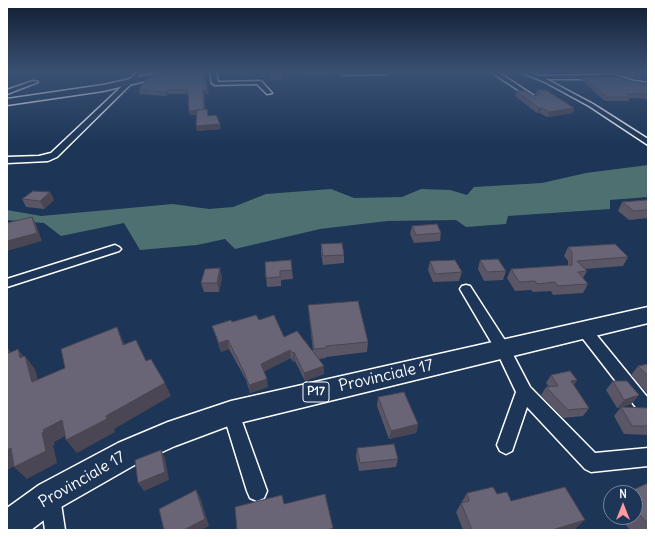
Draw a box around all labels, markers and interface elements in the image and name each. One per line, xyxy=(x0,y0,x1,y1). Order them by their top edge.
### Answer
street label: Provinciale 17 xyxy=(337,356,435,396)
road number: P17 xyxy=(303,382,329,402)
street label: Provinciale 17 xyxy=(35,448,129,512)
north arrow xyxy=(603,485,643,525)
text: N xyxy=(619,487,627,501)

